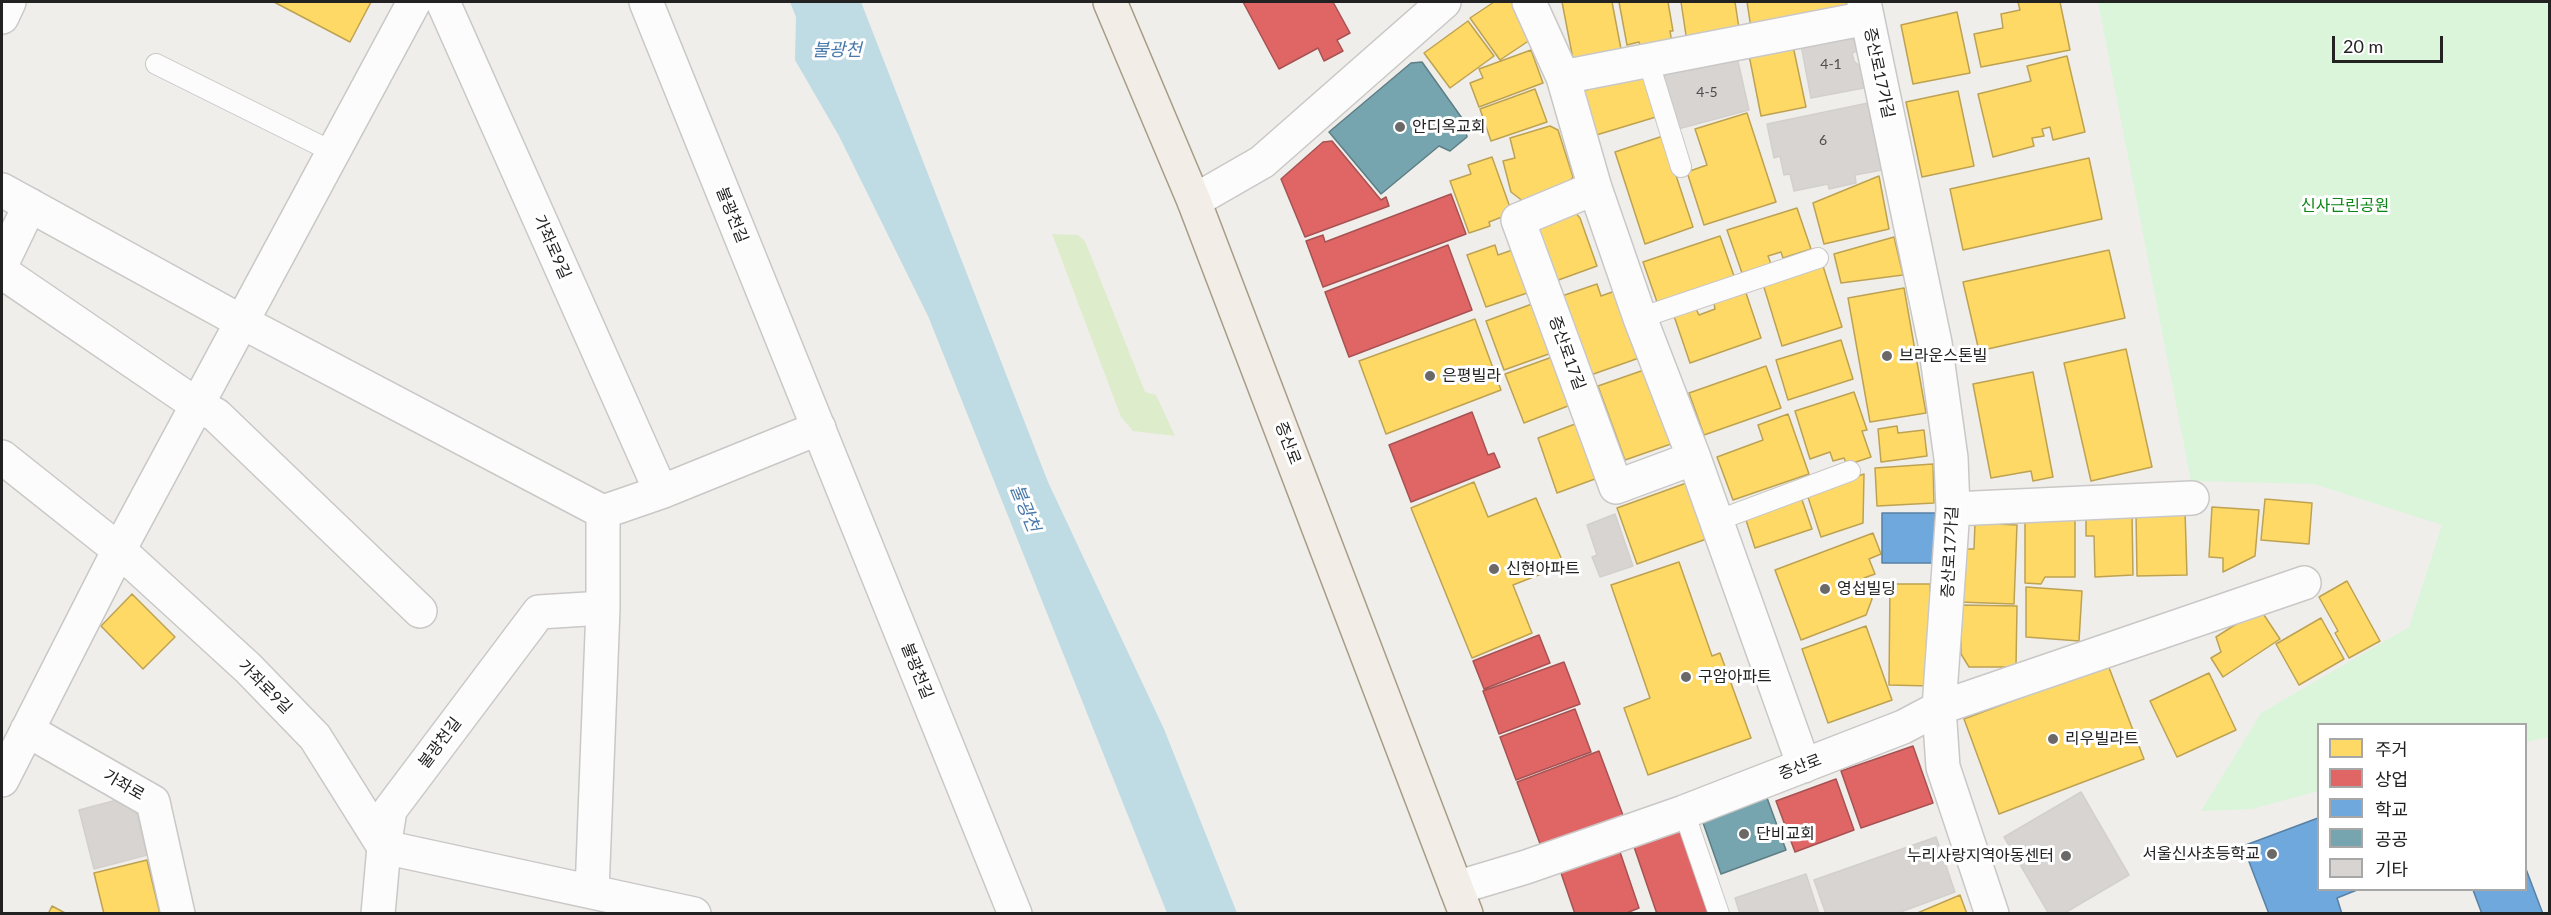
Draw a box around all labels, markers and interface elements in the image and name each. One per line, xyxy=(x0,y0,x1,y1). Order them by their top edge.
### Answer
scale bar xyxy=(2335,24,2446,62)
street label: 증산로17가길 xyxy=(1860,26,1898,120)
text: 20 m xyxy=(2343,35,2383,57)
water label: 불광천 xyxy=(812,39,862,61)
house number: 4-1 xyxy=(1820,56,1842,72)
house number: 4-5 xyxy=(1696,84,1718,100)
place label: 안디옥교회 xyxy=(1412,117,1486,137)
marker: 안디옥교회 xyxy=(1393,120,1407,134)
house number: 6 xyxy=(1819,132,1827,148)
street label: 불광천길 xyxy=(712,184,752,246)
park label: 신사근린공원 xyxy=(2301,196,2389,216)
street label: 가좌로9길 xyxy=(529,212,575,282)
street label: 증산로17길 xyxy=(1545,313,1589,393)
place label: 브라운스톤빌 xyxy=(1899,346,1987,366)
marker: 브라운스톤빌 xyxy=(1880,349,1894,363)
place label: 은평빌라 xyxy=(1442,366,1501,386)
marker: 은평빌라 xyxy=(1423,369,1437,383)
street label: 증산로 xyxy=(1271,419,1305,467)
water label: 불광천 xyxy=(1006,481,1044,535)
street label: 증산로17가길 xyxy=(1938,505,1962,599)
place label: 신현아파트 xyxy=(1506,559,1580,579)
marker: 신현아파트 xyxy=(1487,562,1501,576)
place label: 영섭빌딩 xyxy=(1837,579,1896,599)
marker: 영섭빌딩 xyxy=(1818,582,1832,596)
street label: 불광천길 xyxy=(897,640,937,702)
street label: 가좌로9길 xyxy=(234,656,296,718)
place label: 구암아파트 xyxy=(1698,667,1772,687)
marker: 구암아파트 xyxy=(1679,670,1693,684)
street label: 불광천길 xyxy=(415,714,465,772)
legend xyxy=(2317,723,2527,891)
place label: 리우빌라트 xyxy=(2065,729,2139,749)
marker: 리우빌라트 xyxy=(2046,732,2060,746)
text: 주거 xyxy=(2375,738,2408,760)
street label: 증산로 xyxy=(1776,750,1824,784)
street label: 가좌로 xyxy=(100,766,148,804)
text: 상업 xyxy=(2375,768,2408,790)
text: 학교 xyxy=(2375,798,2408,820)
place label: 단비교회 xyxy=(1756,824,1815,844)
marker: 단비교회 xyxy=(1737,827,1751,841)
text: 공공 xyxy=(2375,828,2408,850)
place label: 서울신사초등학교 xyxy=(2142,844,2260,864)
place label: 누리사랑지역아동센터 xyxy=(1907,846,2054,866)
marker: 서울신사초등학교 xyxy=(2265,847,2279,861)
marker: 누리사랑지역아동센터 xyxy=(2059,849,2073,863)
text: 기타 xyxy=(2375,858,2408,880)

